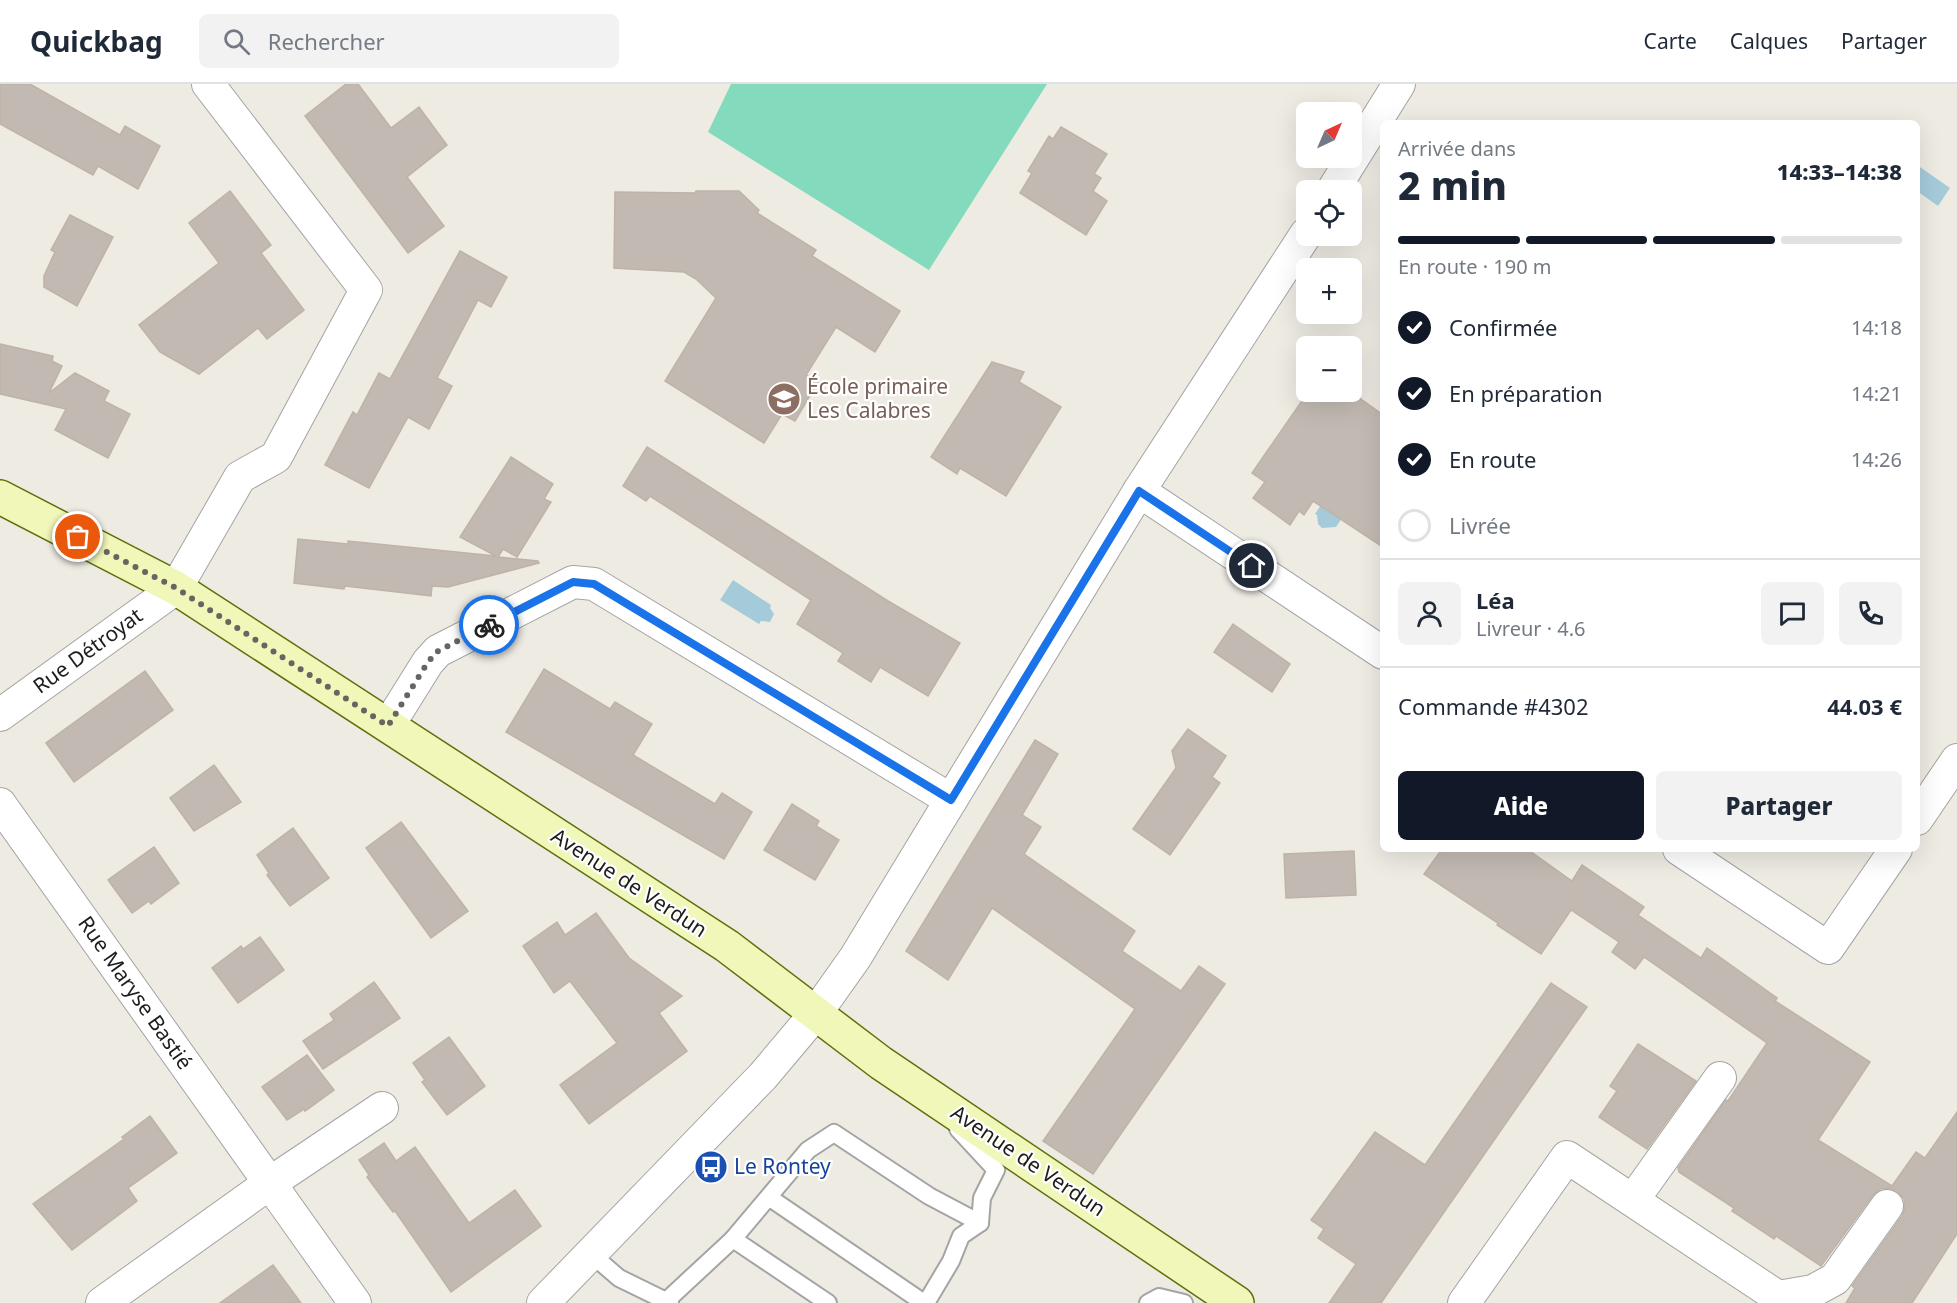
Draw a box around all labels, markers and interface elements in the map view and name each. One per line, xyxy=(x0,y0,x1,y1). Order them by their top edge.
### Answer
search box xyxy=(199,14,619,68)
text: Quickbag xyxy=(30,22,163,60)
icon: search xyxy=(220,25,253,58)
text: Rechercher xyxy=(268,26,385,56)
text: Carte xyxy=(1644,27,1697,55)
text: Calques xyxy=(1730,27,1808,55)
text: Partager xyxy=(1841,27,1927,55)
north arrow xyxy=(1296,102,1362,168)
map controls xyxy=(1296,102,1362,402)
text: Arrivée dans xyxy=(1398,135,1516,162)
text: 14:33–14:38 xyxy=(1777,156,1902,186)
text: 2 min xyxy=(1398,158,1507,211)
button: locate xyxy=(1296,180,1362,246)
text: En route · 190 m xyxy=(1398,253,1551,280)
button: + xyxy=(1296,258,1362,324)
icon: check xyxy=(1398,311,1431,344)
text: Confirmée xyxy=(1449,312,1558,342)
text: 14:18 xyxy=(1851,314,1902,341)
button: − xyxy=(1296,336,1362,402)
place label: École primaire Les Calabres xyxy=(807,372,948,424)
icon: check xyxy=(1398,377,1431,410)
text: En préparation xyxy=(1449,378,1603,408)
text: 14:21 xyxy=(1851,380,1902,407)
school or university icon: École primaire Les Calabres xyxy=(766,381,802,417)
icon: check xyxy=(1398,443,1431,476)
text: En route xyxy=(1449,444,1536,474)
text: 14:26 xyxy=(1851,446,1902,473)
text: Livrée xyxy=(1449,510,1511,540)
pin xyxy=(52,511,103,562)
icon: bag xyxy=(61,520,94,553)
pin xyxy=(1226,540,1277,591)
icon: home xyxy=(1235,549,1268,582)
button: person xyxy=(1398,582,1461,645)
button: chat xyxy=(1761,582,1824,645)
button: phone xyxy=(1839,582,1902,645)
text: Léa xyxy=(1476,585,1515,615)
courier xyxy=(459,595,519,655)
street label: Rue Détroyat xyxy=(27,601,148,699)
icon: bike xyxy=(473,609,506,642)
text: Livreur · 4.6 xyxy=(1476,615,1586,642)
text: Commande #4302 xyxy=(1398,691,1589,721)
text: 44.03 € xyxy=(1827,691,1902,721)
button: Aide xyxy=(1398,771,1644,840)
button: Partager xyxy=(1656,771,1902,840)
street label: Avenue de Verdun xyxy=(546,821,713,943)
street label: Rue Maryse Bastié xyxy=(72,910,199,1075)
street label: Avenue de Verdun xyxy=(946,1098,1111,1222)
bus stop icon: Le Rontey xyxy=(693,1149,729,1185)
place label: Le Rontey xyxy=(734,1152,831,1180)

